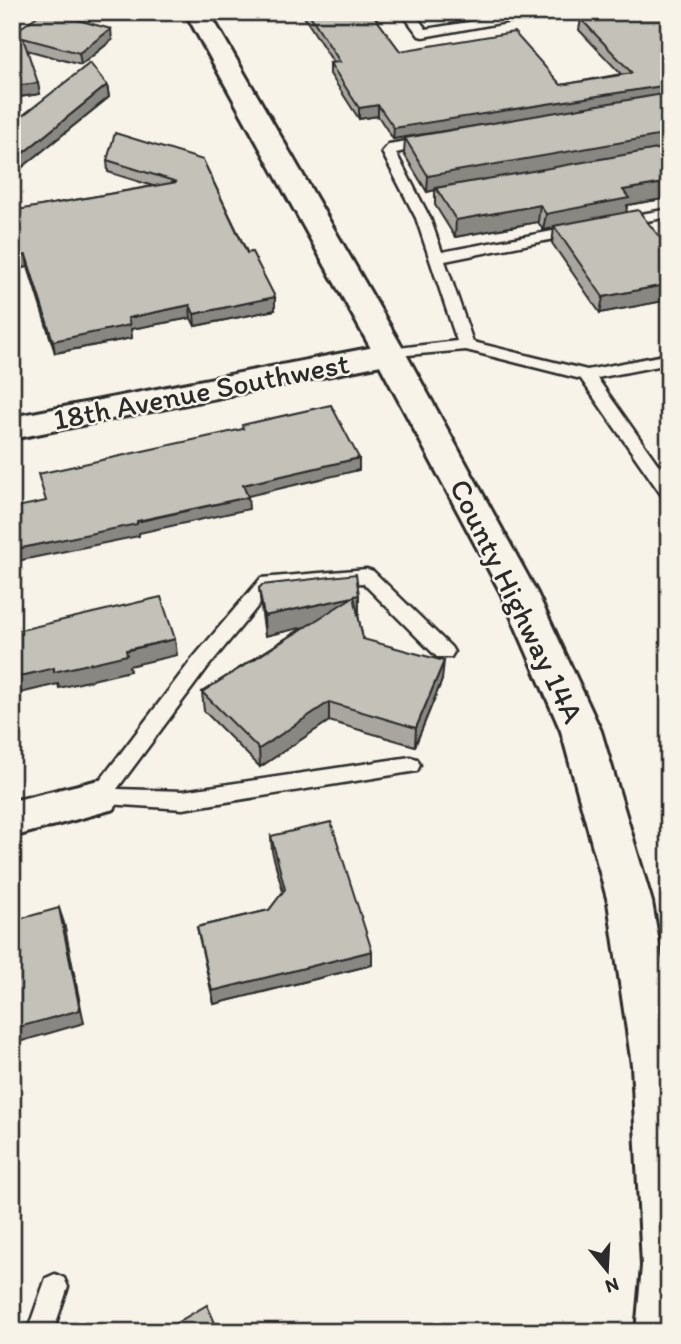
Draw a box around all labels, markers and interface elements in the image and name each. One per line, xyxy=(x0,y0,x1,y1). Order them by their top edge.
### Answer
street label: 18th Avenue Southwest xyxy=(50,344,352,438)
street label: County Highway 14A xyxy=(442,473,592,729)
north arrow xyxy=(572,1236,642,1306)
text: N xyxy=(602,1273,622,1299)

